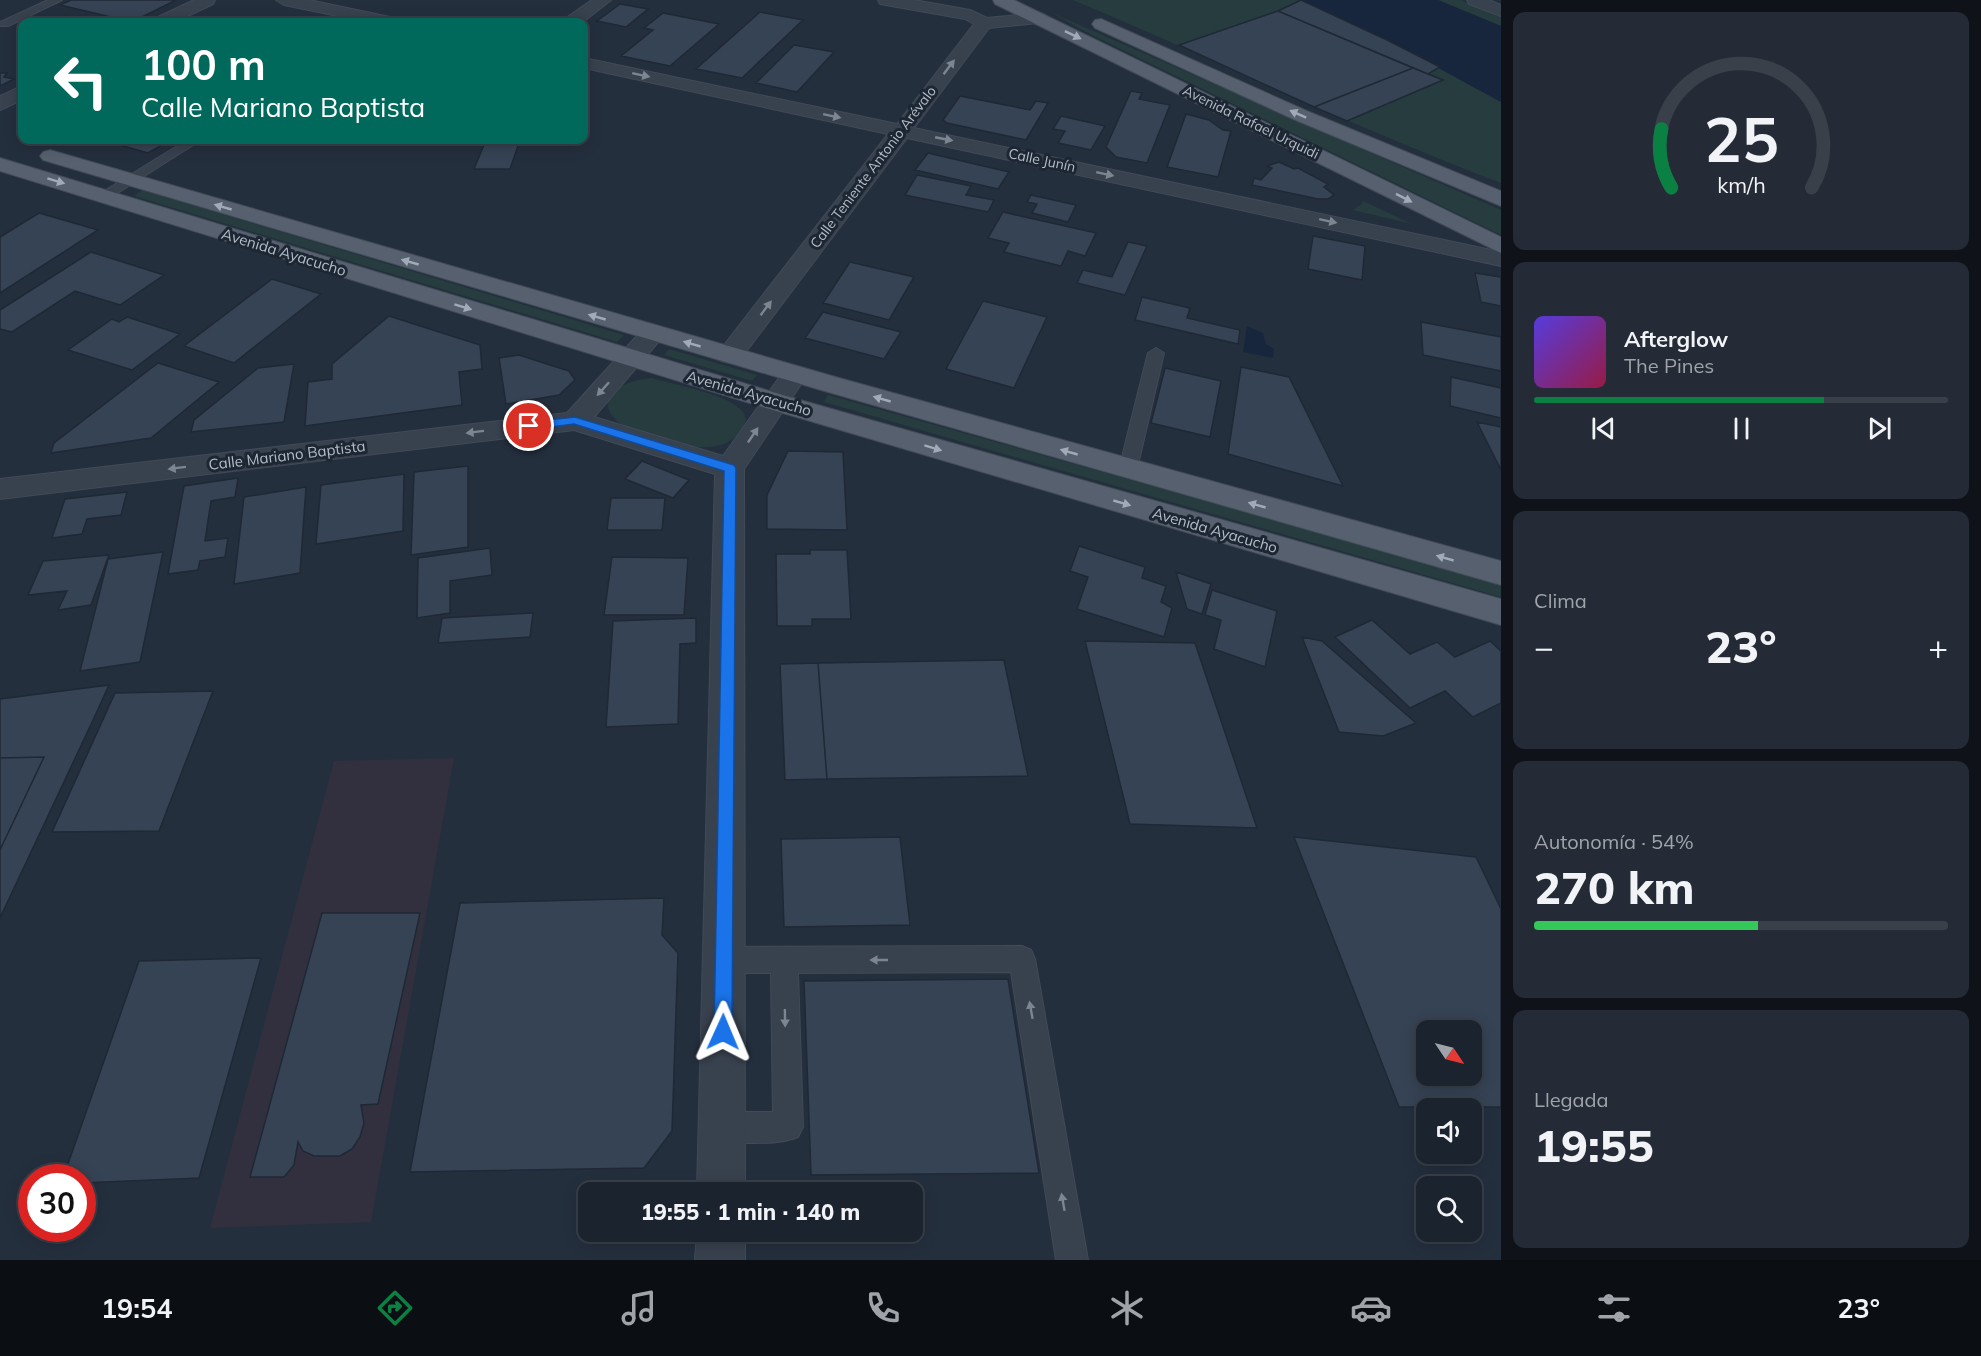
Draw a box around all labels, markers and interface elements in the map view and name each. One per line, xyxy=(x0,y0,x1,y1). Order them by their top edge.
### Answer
one-way arrow xyxy=(1064,30,1081,39)
text: 100 m xyxy=(141,38,266,91)
icon: left xyxy=(42,42,120,120)
one-way arrow xyxy=(943,60,955,75)
one-way arrow xyxy=(631,71,650,81)
street label: Avenida Rafael Urquidi xyxy=(1180,81,1322,163)
street label: Calle Teniente Antonio Arévalo xyxy=(806,82,940,252)
text: Calle Mariano Baptista xyxy=(141,90,425,124)
text: 25 xyxy=(1704,99,1778,178)
one-way arrow xyxy=(1289,108,1307,118)
one-way arrow xyxy=(822,112,841,121)
one-way arrow xyxy=(935,135,954,144)
street label: Calle Junín xyxy=(1007,144,1077,176)
one-way arrow xyxy=(1096,169,1115,179)
text: km/h xyxy=(1717,171,1765,198)
one-way arrow xyxy=(47,177,65,187)
one-way arrow xyxy=(1395,193,1412,202)
one-way arrow xyxy=(214,202,232,211)
one-way arrow xyxy=(1318,217,1337,227)
street label: Avenida Ayacucho xyxy=(219,224,349,280)
one-way arrow xyxy=(401,257,419,266)
one-way arrow xyxy=(759,301,771,316)
one-way arrow xyxy=(454,303,472,312)
one-way arrow xyxy=(588,312,606,321)
text: Afterglow xyxy=(1624,325,1728,353)
one-way arrow xyxy=(682,339,700,348)
text: The Pines xyxy=(1624,353,1714,378)
street label: Avenida Ayacucho xyxy=(684,366,814,420)
one-way arrow xyxy=(596,382,610,397)
one-way arrow xyxy=(873,394,891,403)
pin xyxy=(503,400,554,451)
icon: arrive xyxy=(512,409,545,442)
icon: previous xyxy=(1587,412,1620,445)
icon: pause xyxy=(1725,412,1758,445)
icon: next xyxy=(1863,412,1896,445)
one-way arrow xyxy=(747,427,759,443)
one-way arrow xyxy=(465,428,484,437)
street label: Calle Mariano Baptista xyxy=(207,436,367,474)
one-way arrow xyxy=(924,444,942,453)
one-way arrow xyxy=(1060,447,1078,456)
one-way arrow xyxy=(168,463,187,473)
one-way arrow xyxy=(1113,499,1131,508)
one-way arrow xyxy=(1248,500,1266,509)
street label: Avenida Ayacucho xyxy=(1150,503,1280,557)
one-way arrow xyxy=(1436,552,1454,562)
text: Clima xyxy=(1534,588,1587,613)
text: 23° xyxy=(1705,618,1777,674)
text: − xyxy=(1534,626,1554,667)
text: + xyxy=(1928,626,1948,667)
text: Autonomía · 54% xyxy=(1534,829,1694,854)
text: 270 km xyxy=(1534,859,1695,915)
one-way arrow xyxy=(869,955,888,965)
position arrow xyxy=(691,1000,755,1064)
one-way arrow xyxy=(1026,1000,1035,1019)
one-way arrow xyxy=(781,1009,790,1028)
north arrow xyxy=(1416,1020,1482,1086)
map controls xyxy=(1416,1020,1482,1242)
text: Llegada xyxy=(1534,1087,1609,1112)
button: sound xyxy=(1416,1098,1482,1164)
text: 19:55 xyxy=(1534,1117,1654,1173)
speed limit sign: 30 xyxy=(18,1164,96,1242)
button: search xyxy=(1416,1176,1482,1242)
one-way arrow xyxy=(1058,1193,1067,1212)
text: 19:55 · 1 min · 140 m xyxy=(641,1198,860,1226)
icon: directions xyxy=(374,1287,416,1329)
icon: music xyxy=(618,1287,660,1329)
icon: phone xyxy=(862,1287,904,1329)
icon: climate xyxy=(1106,1287,1148,1329)
icon: car xyxy=(1350,1287,1392,1329)
icon: filters xyxy=(1593,1287,1635,1329)
text: 19:54 xyxy=(101,1291,172,1325)
text: 23° xyxy=(1837,1291,1880,1325)

